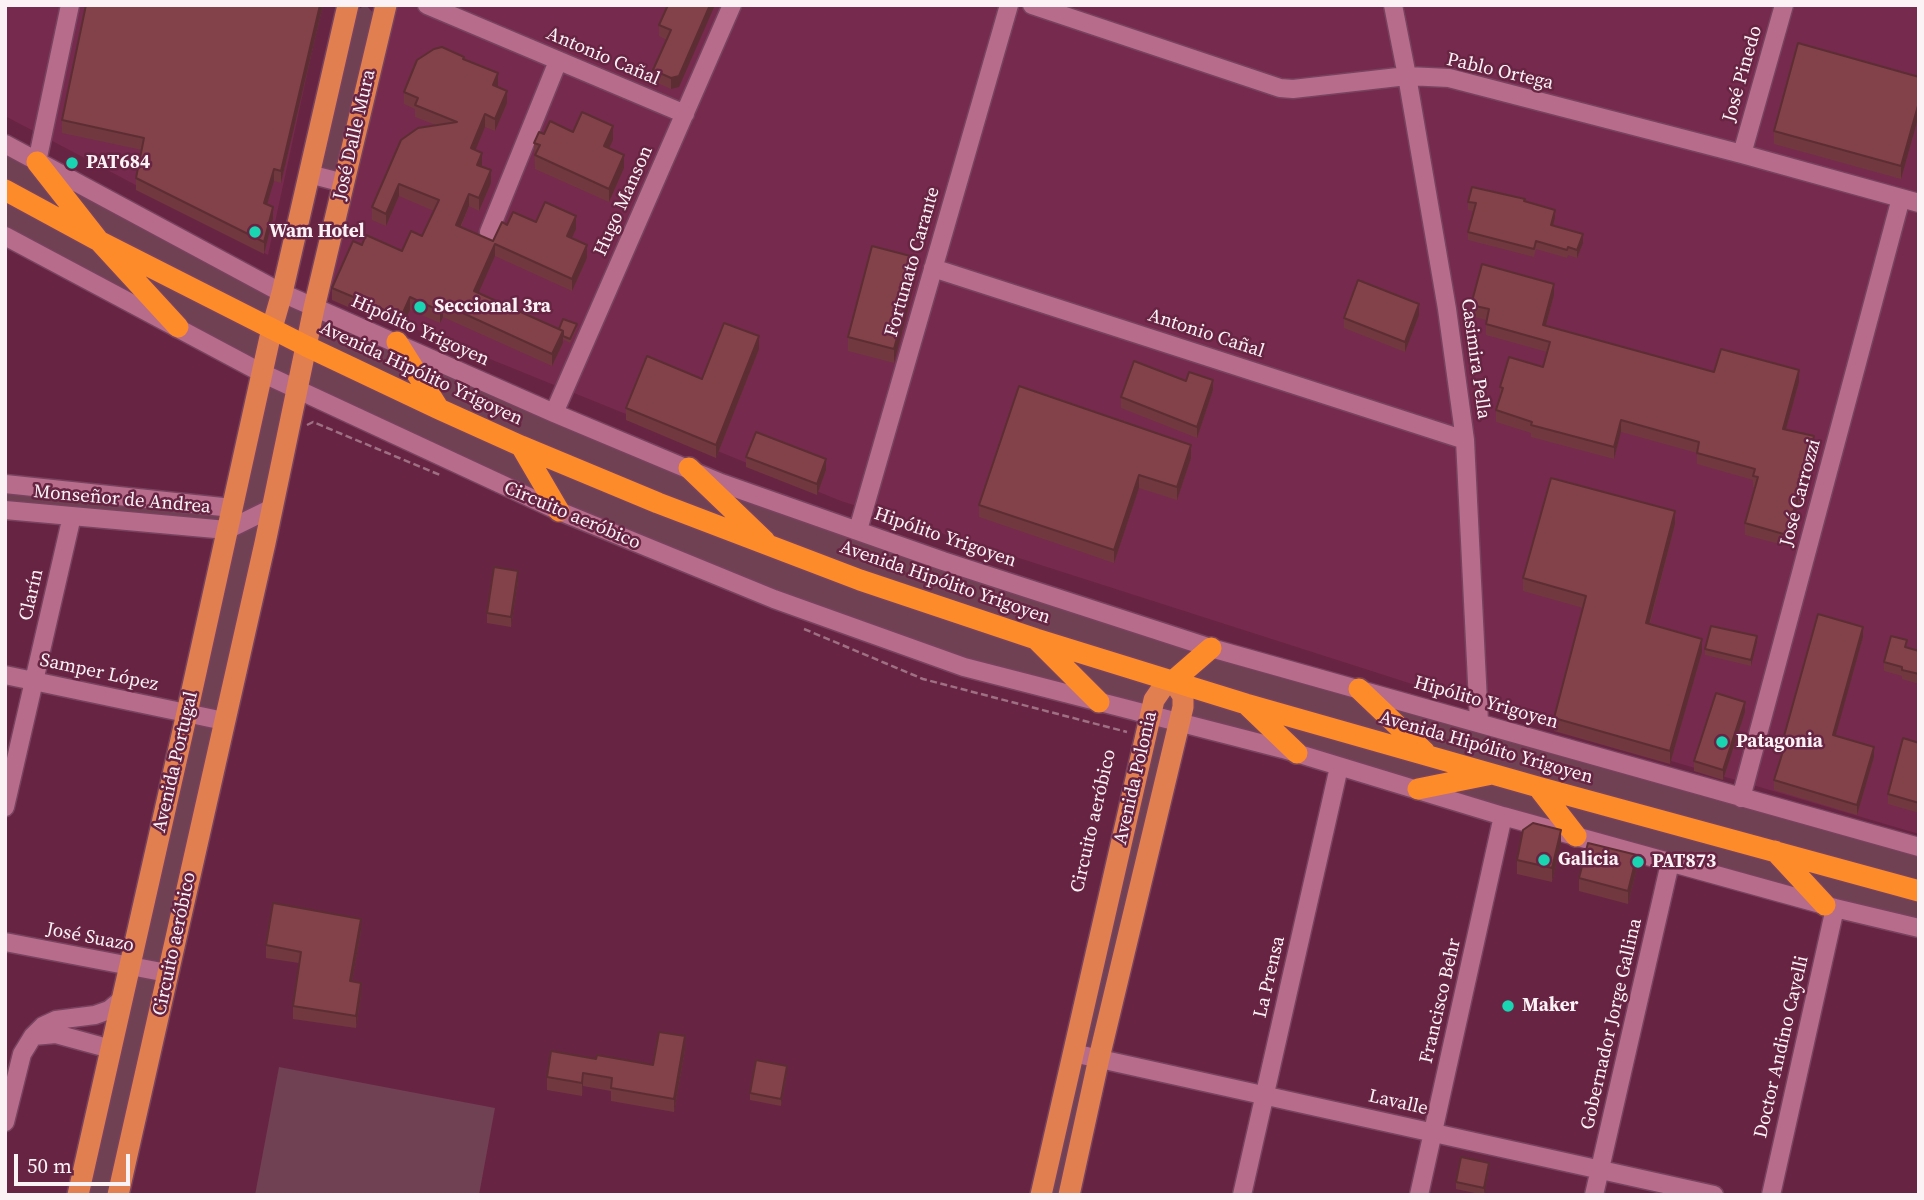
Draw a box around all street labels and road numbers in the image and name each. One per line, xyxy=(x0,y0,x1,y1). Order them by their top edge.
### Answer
street label: Antonio Cañal xyxy=(543,23,663,91)
street label: José Pinedo xyxy=(1718,23,1768,125)
street label: Pablo Ortega xyxy=(1444,49,1556,95)
street label: José Dalle Mura xyxy=(329,67,381,203)
street label: Hugo Manson xyxy=(590,142,658,260)
street label: Fortunato Carante xyxy=(881,184,945,340)
street label: Hipólito Yrigoyen xyxy=(347,290,493,372)
street label: Casimira Pella xyxy=(1455,297,1495,421)
street label: Antonio Cañal xyxy=(1145,304,1267,364)
street label: Avenida Hipólito Yrigoyen xyxy=(316,317,526,431)
street label: José Carrozzi xyxy=(1776,437,1826,549)
street label: Circuito aeróbico xyxy=(500,477,644,555)
street label: Monseñor de Andrea xyxy=(32,481,212,519)
street label: Hipólito Yrigoyen xyxy=(871,503,1019,573)
street label: Avenida Hipólito Yrigoyen xyxy=(837,536,1053,630)
street label: Clarín xyxy=(15,567,49,623)
street label: Samper López xyxy=(38,649,160,697)
street label: Hipólito Yrigoyen xyxy=(1411,672,1561,734)
street label: Avenida Portugal xyxy=(149,689,203,835)
street label: Avenida Hipólito Yrigoyen xyxy=(1377,707,1595,789)
street label: Avenida Polonia xyxy=(1110,709,1162,847)
street label: Circuito aeróbico xyxy=(1066,747,1122,895)
street label: Circuito aeróbico xyxy=(149,870,201,1018)
street label: Gobernador Jorge Gallina xyxy=(1577,916,1647,1132)
street label: José Suazo xyxy=(44,918,136,958)
street label: La Prensa xyxy=(1250,934,1290,1020)
street label: Francisco Behr xyxy=(1416,936,1466,1066)
street label: Doctor Andino Cayelli xyxy=(1750,954,1814,1140)
street label: Lavalle xyxy=(1366,1085,1430,1121)

